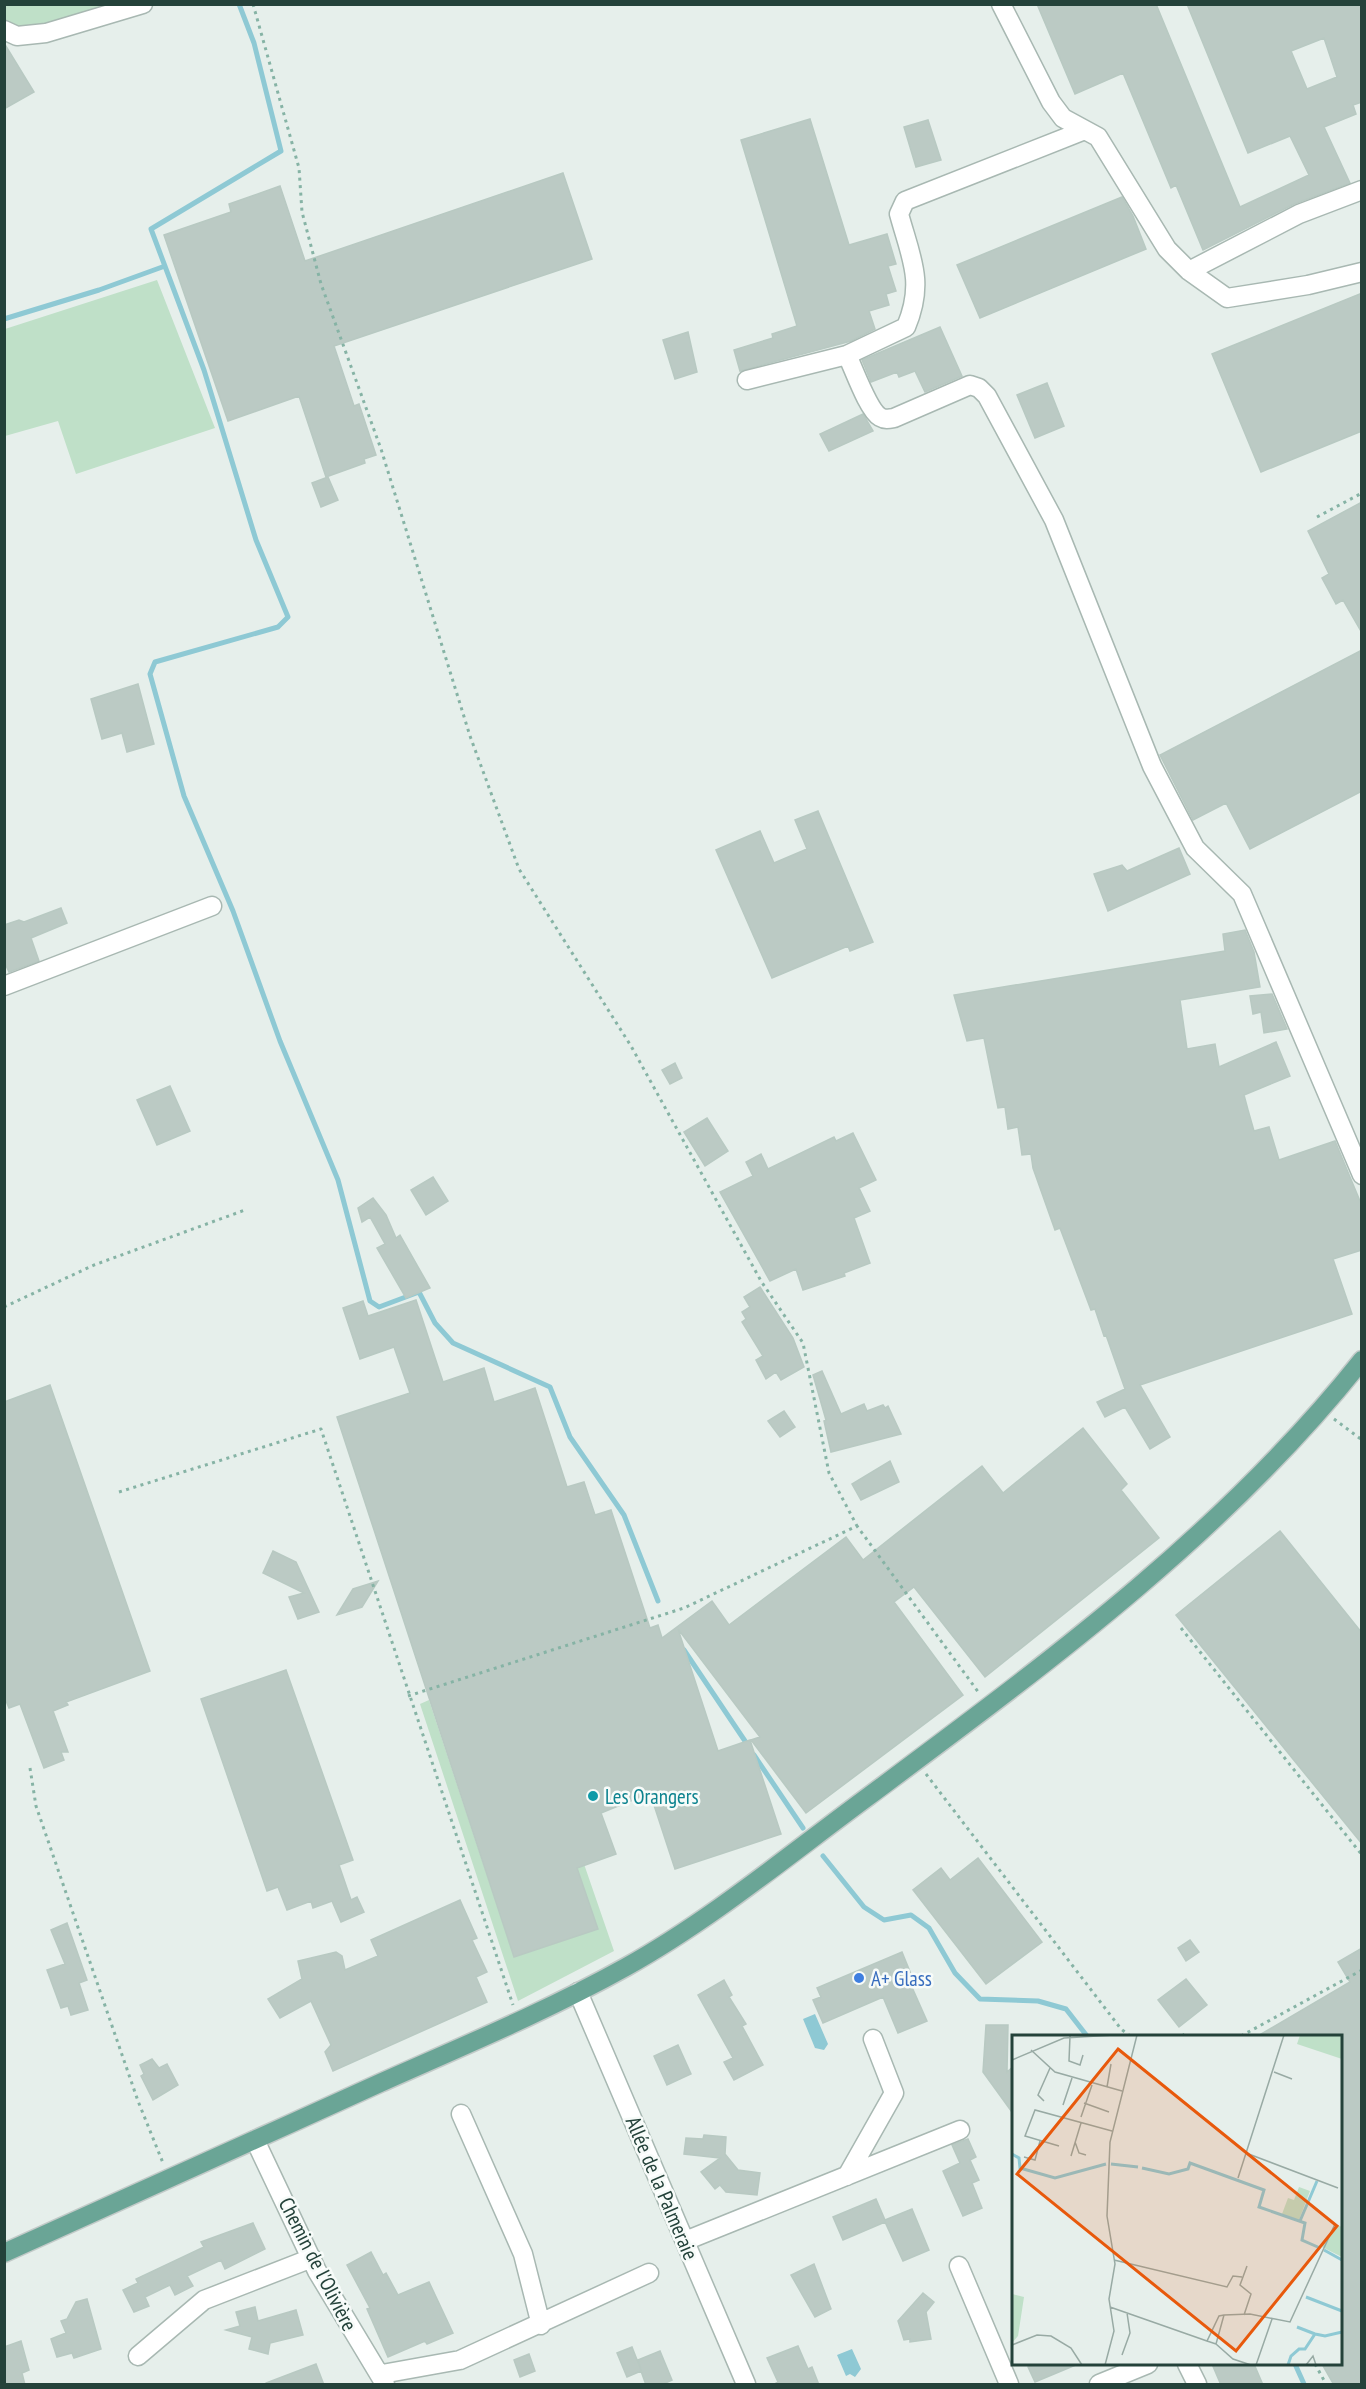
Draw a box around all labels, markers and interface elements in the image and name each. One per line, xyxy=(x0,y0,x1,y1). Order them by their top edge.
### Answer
place label: Les Orangers xyxy=(605,1783,699,1810)
marker: Les Orangers xyxy=(586,1789,600,1803)
place label: A+ Glass xyxy=(871,1965,932,1992)
marker: A+ Glass xyxy=(852,1971,866,1985)
inset map xyxy=(1012,2035,1342,2365)
street label: Allée de la Palmeraie xyxy=(620,2112,704,2264)
street label: Chemin de l'Olivière xyxy=(273,2193,363,2335)

